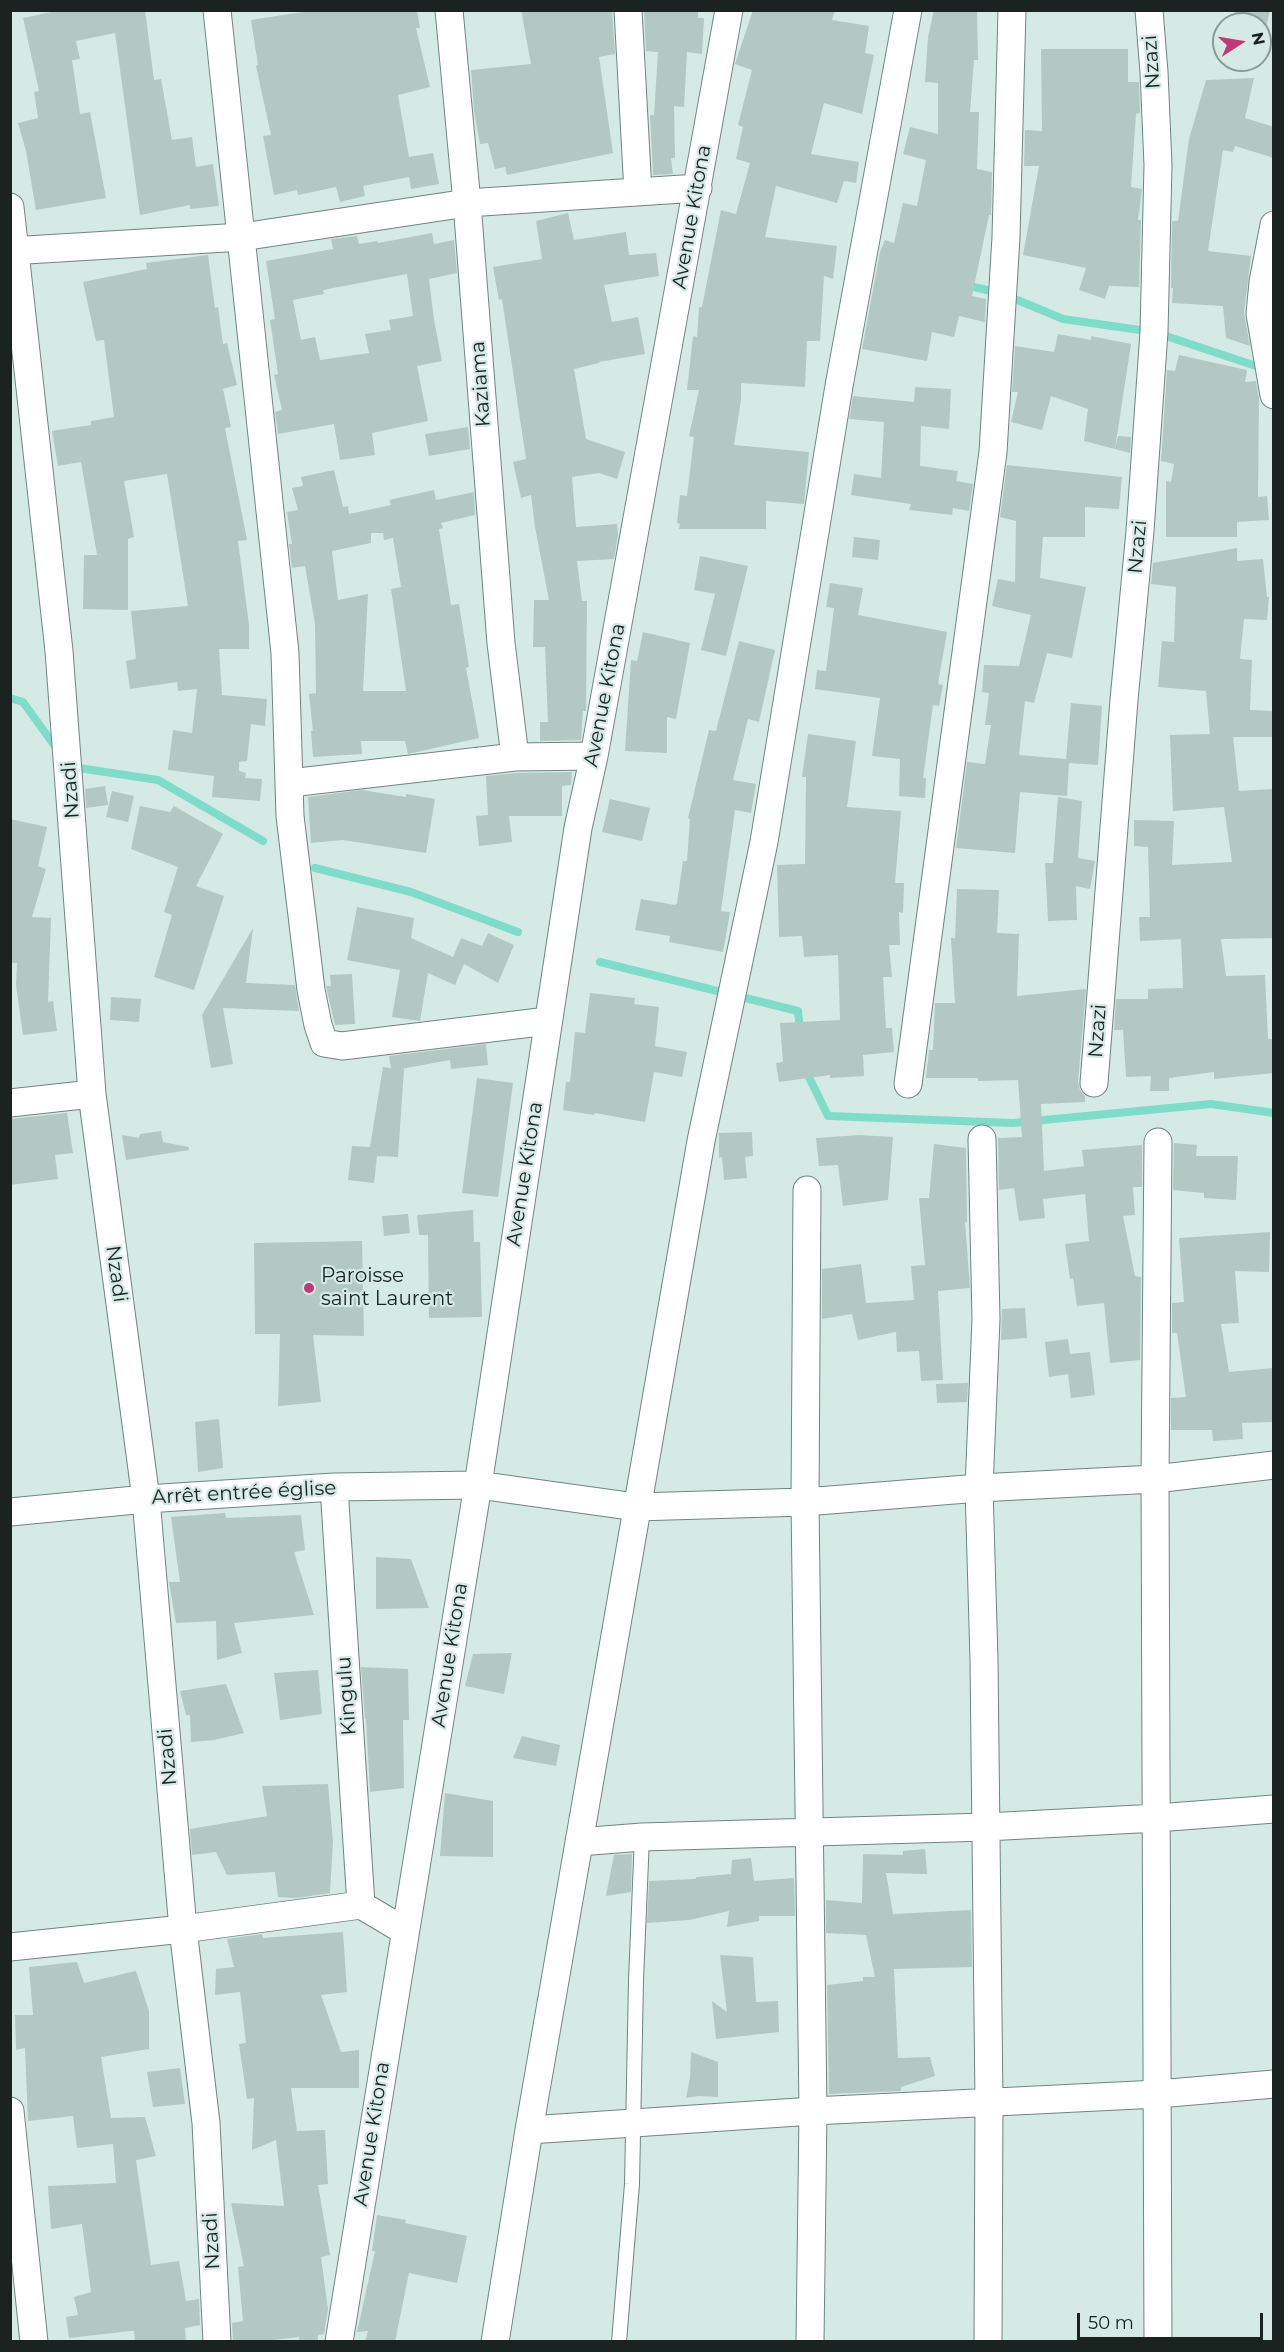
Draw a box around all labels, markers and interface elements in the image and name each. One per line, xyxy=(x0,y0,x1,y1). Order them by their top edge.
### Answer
north arrow xyxy=(1212,12,1272,72)
text: N xyxy=(1248,30,1269,47)
street label: Nzazi xyxy=(1138,34,1166,90)
street label: Avenue Kitona xyxy=(668,143,716,291)
street label: Kaziama xyxy=(466,340,496,428)
street label: Nzazi xyxy=(1124,519,1152,575)
street label: Avenue Kitona xyxy=(579,621,631,769)
street label: Nzadi xyxy=(57,761,85,819)
street label: Nzazi xyxy=(1084,1003,1112,1059)
street label: Avenue Kitona xyxy=(502,1100,548,1248)
street label: Nzadi xyxy=(100,1244,132,1304)
place label: Paroisse saint Laurent xyxy=(321,1264,453,1311)
marker: Paroisse saint Laurent xyxy=(302,1281,316,1295)
street label: Arrêt entrée église xyxy=(151,1476,337,1510)
street label: Avenue Kitona xyxy=(427,1581,473,1729)
street label: Kingulu xyxy=(332,1656,362,1736)
street label: Nzadi xyxy=(154,1727,182,1787)
street label: Avenue Kitona xyxy=(349,2060,395,2208)
street label: Nzadi xyxy=(199,2212,225,2270)
scale bar xyxy=(1080,2301,1266,2339)
text: 50 m xyxy=(1088,2312,1134,2334)

